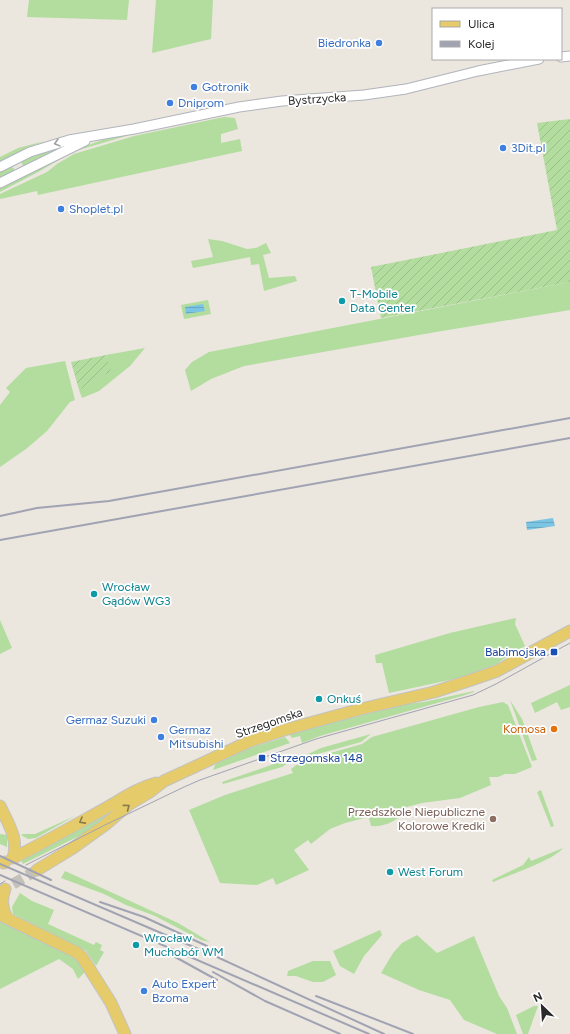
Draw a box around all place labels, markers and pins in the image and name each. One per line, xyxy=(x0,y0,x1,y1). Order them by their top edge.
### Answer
place label: Biedronka xyxy=(318,36,371,50)
marker: Biedronka xyxy=(374,38,384,48)
place label: Gotronik xyxy=(202,80,249,94)
marker: Gotronik xyxy=(189,82,199,92)
place label: Dniprom xyxy=(178,96,224,110)
marker: Dniprom xyxy=(165,98,175,108)
place label: 3Dit.pl xyxy=(511,141,545,155)
marker: 3Dit.pl xyxy=(498,143,508,153)
place label: Shoplet.pl xyxy=(69,202,123,216)
marker: Shoplet.pl xyxy=(56,204,66,214)
place label: T-Mobile Data Center xyxy=(350,287,415,315)
marker: T-Mobile Data Center xyxy=(337,296,347,306)
place label: Wrocław Gądów WG3 xyxy=(102,580,171,608)
marker: Wrocław Gądów WG3 xyxy=(89,589,99,599)
place label: Babimojska xyxy=(485,645,546,659)
marker: Babimojska xyxy=(549,647,559,657)
place label: Onkuś xyxy=(327,692,362,706)
marker: Onkuś xyxy=(314,694,324,704)
place label: Germaz Suzuki xyxy=(66,713,146,727)
marker: Germaz Suzuki xyxy=(149,715,159,725)
place label: Komosa xyxy=(503,722,546,736)
place label: Germaz Mitsubishi xyxy=(169,723,224,751)
marker: Komosa xyxy=(549,724,559,734)
marker: Germaz Mitsubishi xyxy=(156,732,166,742)
place label: Strzegomska 148 xyxy=(270,751,363,765)
marker: Strzegomska 148 xyxy=(257,753,267,763)
place label: Przedszkole Niepubliczne Kolorowe Kredki xyxy=(348,805,485,833)
marker: Przedszkole Niepubliczne Kolorowe Kredki xyxy=(488,814,498,824)
place label: West Forum xyxy=(398,865,463,879)
marker: West Forum xyxy=(385,867,395,877)
place label: Wrocław Muchobór WM xyxy=(144,931,224,959)
marker: Wrocław Muchobór WM xyxy=(131,940,141,950)
place label: Auto Expert Bzoma xyxy=(152,977,217,1005)
marker: Auto Expert Bzoma xyxy=(139,986,149,996)

